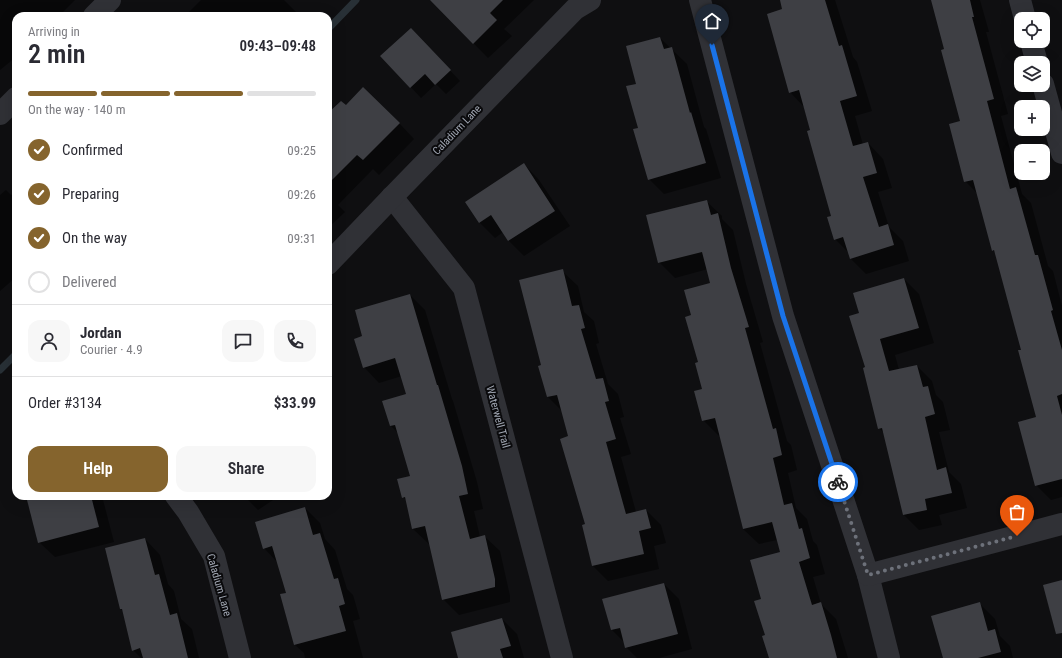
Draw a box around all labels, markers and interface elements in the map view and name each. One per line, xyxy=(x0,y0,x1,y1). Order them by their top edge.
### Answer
pin xyxy=(695,4,729,45)
icon: home xyxy=(701,10,723,32)
map controls xyxy=(1014,12,1050,180)
button: locate xyxy=(1014,12,1050,48)
text: Arriving in xyxy=(28,24,80,39)
text: 09:43–09:48 xyxy=(239,37,316,55)
text: 2 min xyxy=(28,39,86,69)
button: layers xyxy=(1014,56,1050,92)
button: + xyxy=(1014,100,1050,136)
text: On the way · 140 m xyxy=(28,102,125,117)
street label: Caladium Lane xyxy=(430,102,484,158)
icon: check xyxy=(28,139,50,161)
text: Confirmed xyxy=(62,141,123,159)
text: 09:25 xyxy=(287,143,316,158)
button: − xyxy=(1014,144,1050,180)
icon: check xyxy=(28,183,50,205)
text: Preparing xyxy=(62,185,119,203)
text: 09:26 xyxy=(287,187,316,202)
icon: check xyxy=(28,227,50,249)
text: On the way xyxy=(62,229,127,247)
text: 09:31 xyxy=(287,231,316,246)
text: Delivered xyxy=(62,273,117,291)
button: person xyxy=(28,320,70,362)
button: chat xyxy=(222,320,264,362)
button: phone xyxy=(274,320,316,362)
text: Jordan xyxy=(80,324,122,342)
text: Courier · 4.9 xyxy=(80,342,143,357)
street label: Waterwell Trail xyxy=(483,385,513,449)
text: Order #3134 xyxy=(28,394,102,412)
text: $33.99 xyxy=(274,394,316,412)
button: Help xyxy=(28,446,168,492)
button: Share xyxy=(176,446,316,492)
courier xyxy=(818,462,858,502)
icon: bike xyxy=(827,471,849,493)
pin xyxy=(1000,495,1034,536)
icon: bag xyxy=(1006,501,1028,523)
street label: Caladium Lane xyxy=(204,552,234,618)

